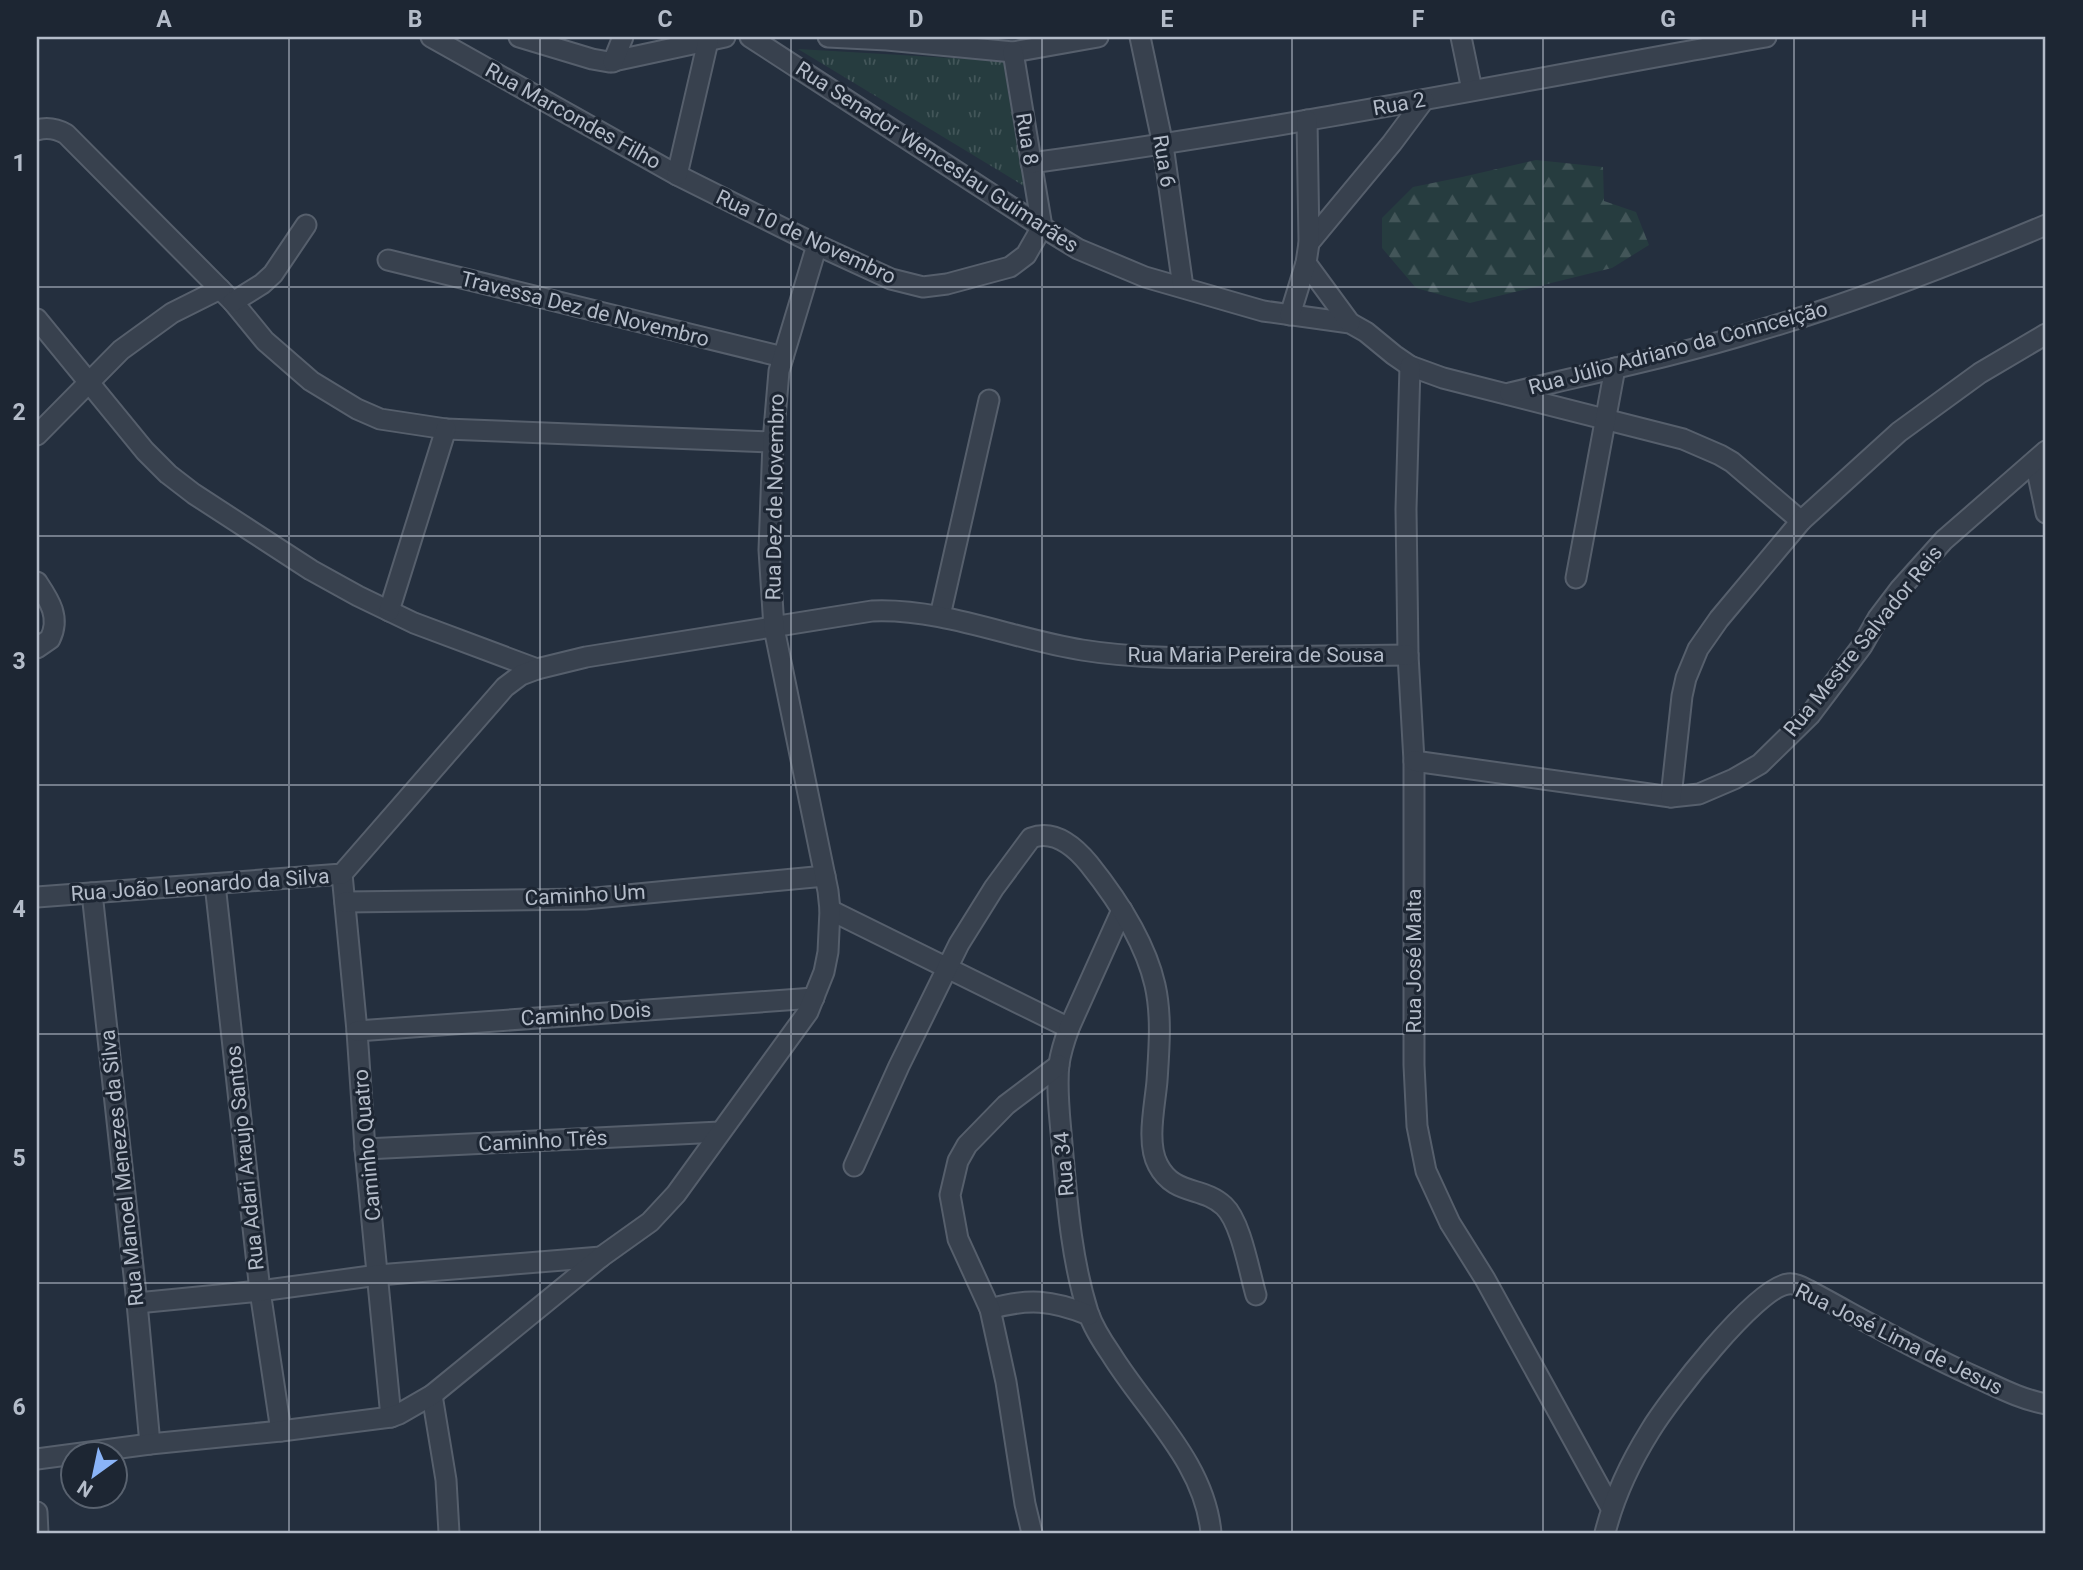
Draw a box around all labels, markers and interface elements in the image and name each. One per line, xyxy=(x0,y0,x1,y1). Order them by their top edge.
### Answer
text: A xyxy=(156,6,172,33)
text: B xyxy=(408,6,422,33)
text: C xyxy=(657,6,673,33)
text: D xyxy=(909,6,923,33)
text: E xyxy=(1161,6,1174,33)
text: F xyxy=(1412,6,1425,33)
text: G xyxy=(1660,6,1676,33)
text: H xyxy=(1911,6,1927,33)
street label: Rua Senador Wenceslau Guimarães xyxy=(791,56,1083,258)
street label: Rua Marcondes Filho xyxy=(481,58,665,174)
street label: Rua 2 xyxy=(1371,88,1427,120)
street label: Rua 8 xyxy=(1011,111,1043,167)
street label: Rua 6 xyxy=(1148,133,1180,189)
text: 1 xyxy=(12,150,26,177)
street label: Rua 10 de Novembro xyxy=(712,185,900,289)
street label: Travessa Dez de Novembro xyxy=(458,267,712,351)
street label: Rua Júlio Adriano da Connceição xyxy=(1526,296,1830,400)
street label: Rua Dez de Novembro xyxy=(761,393,789,601)
text: 2 xyxy=(12,399,26,426)
street label: Rua Mestre Salvador Reis xyxy=(1779,541,1947,741)
street label: Rua Maria Pereira de Sousa xyxy=(1128,643,1384,667)
text: 3 xyxy=(12,648,26,675)
street label: Rua João Leonardo da Silva xyxy=(70,864,330,906)
street label: Caminho Um xyxy=(524,880,646,910)
street label: Rua José Malta xyxy=(1402,888,1426,1034)
text: 4 xyxy=(12,896,26,923)
street label: Caminho Dois xyxy=(520,997,652,1031)
street label: Rua Manoel Menezes da Silva xyxy=(96,1028,148,1308)
street label: Rua Adari Araujo Santos xyxy=(221,1044,269,1272)
street label: Caminho Quatro xyxy=(348,1068,386,1222)
street label: Caminho Três xyxy=(478,1126,608,1156)
street label: Rua 34 xyxy=(1049,1131,1079,1197)
text: 5 xyxy=(12,1145,26,1172)
street label: Rua José Lima de Jesus xyxy=(1791,1278,2007,1400)
text: 6 xyxy=(12,1394,26,1421)
north arrow xyxy=(60,1440,130,1510)
text: N xyxy=(73,1476,97,1502)

